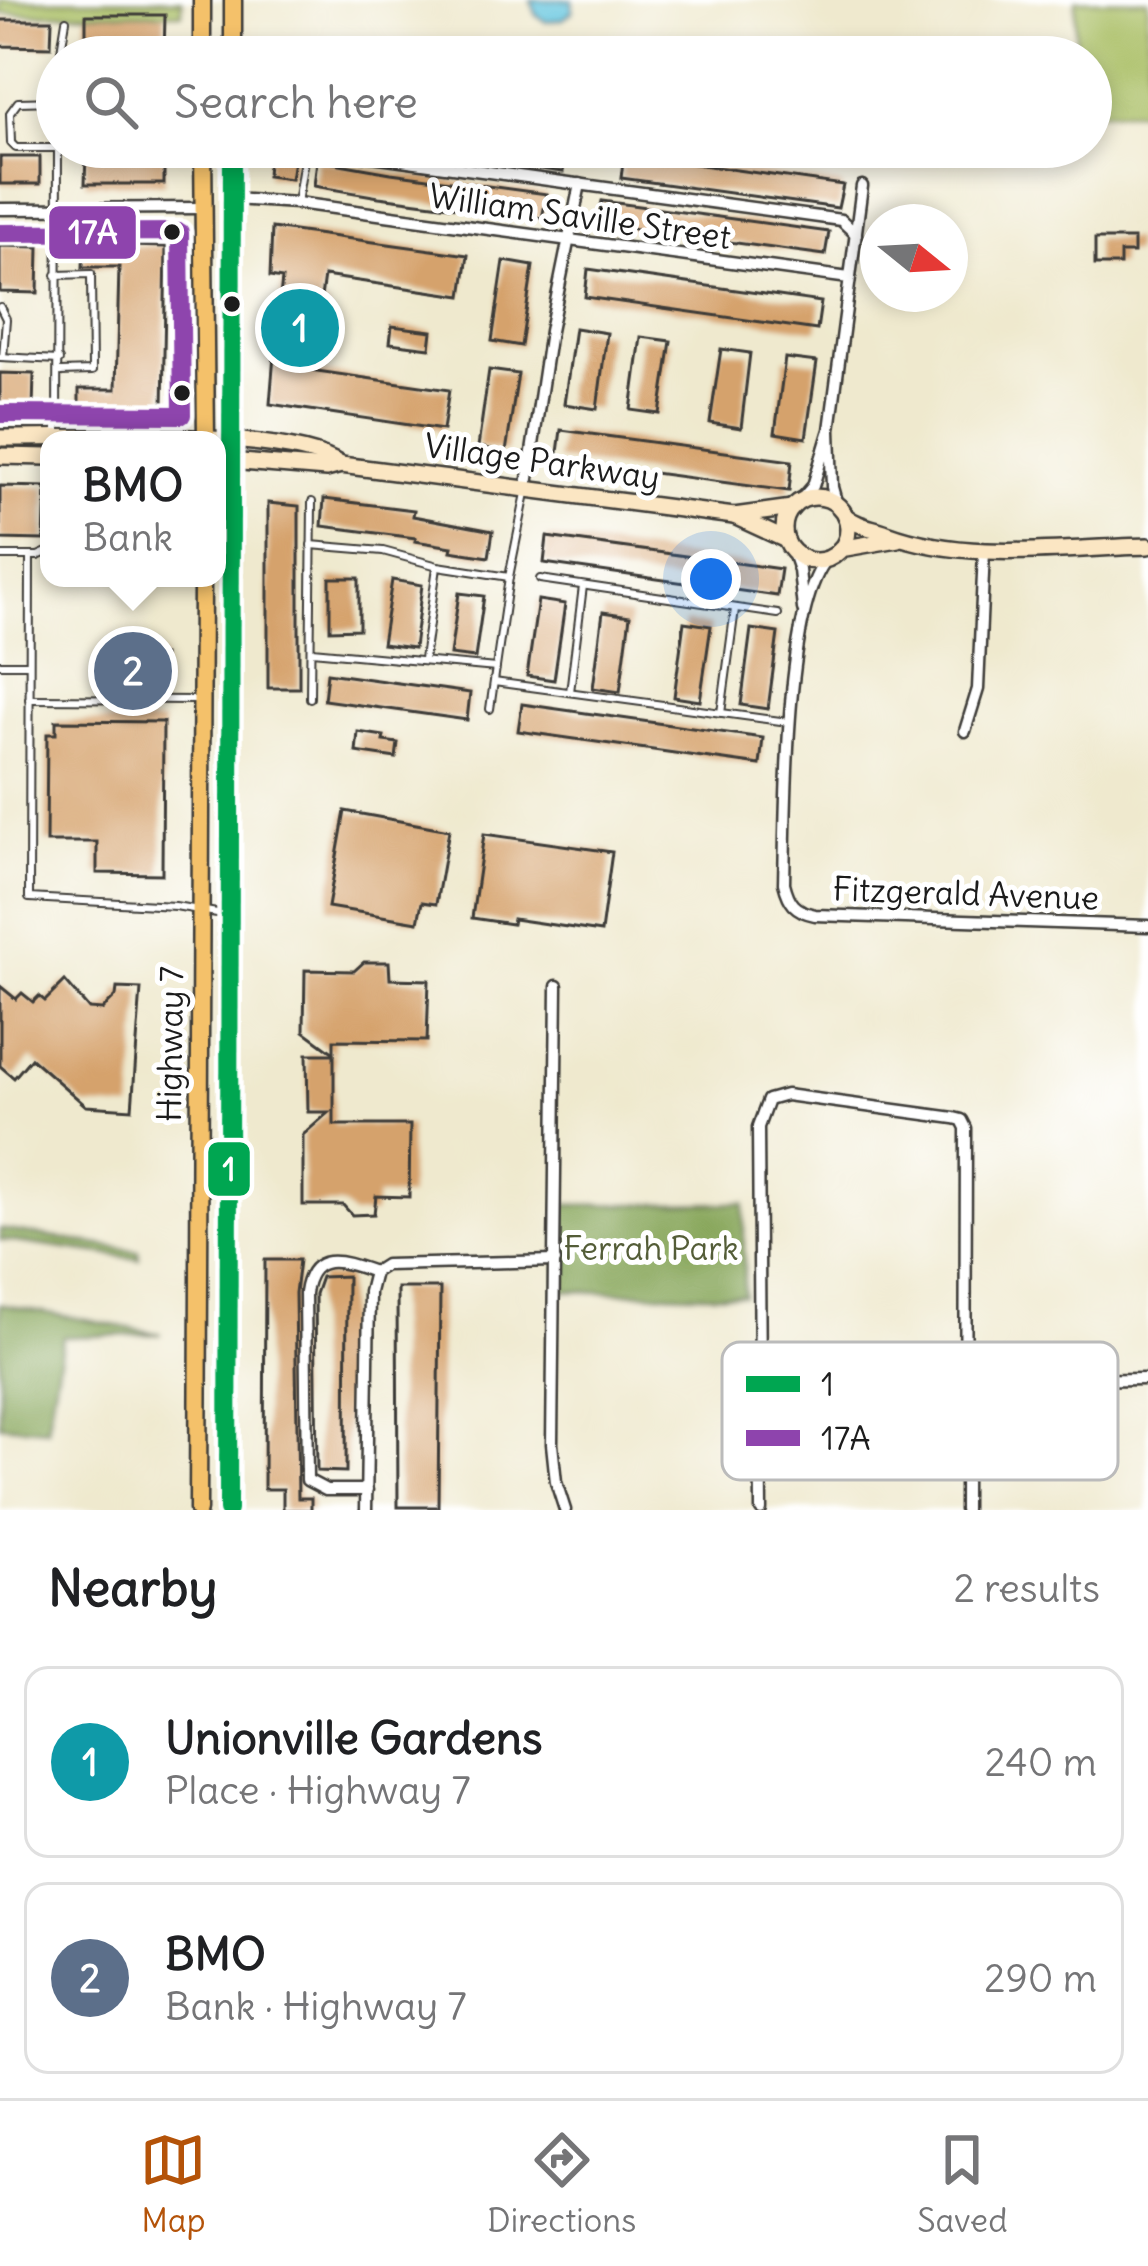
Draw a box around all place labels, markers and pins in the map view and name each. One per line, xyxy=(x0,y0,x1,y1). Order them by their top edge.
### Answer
unlabelled marker xyxy=(161,221,183,243)
pin: 1 xyxy=(261,283,339,373)
unlabelled marker xyxy=(221,293,243,315)
unlabelled marker xyxy=(171,382,193,404)
pin: 2 xyxy=(94,626,172,716)

